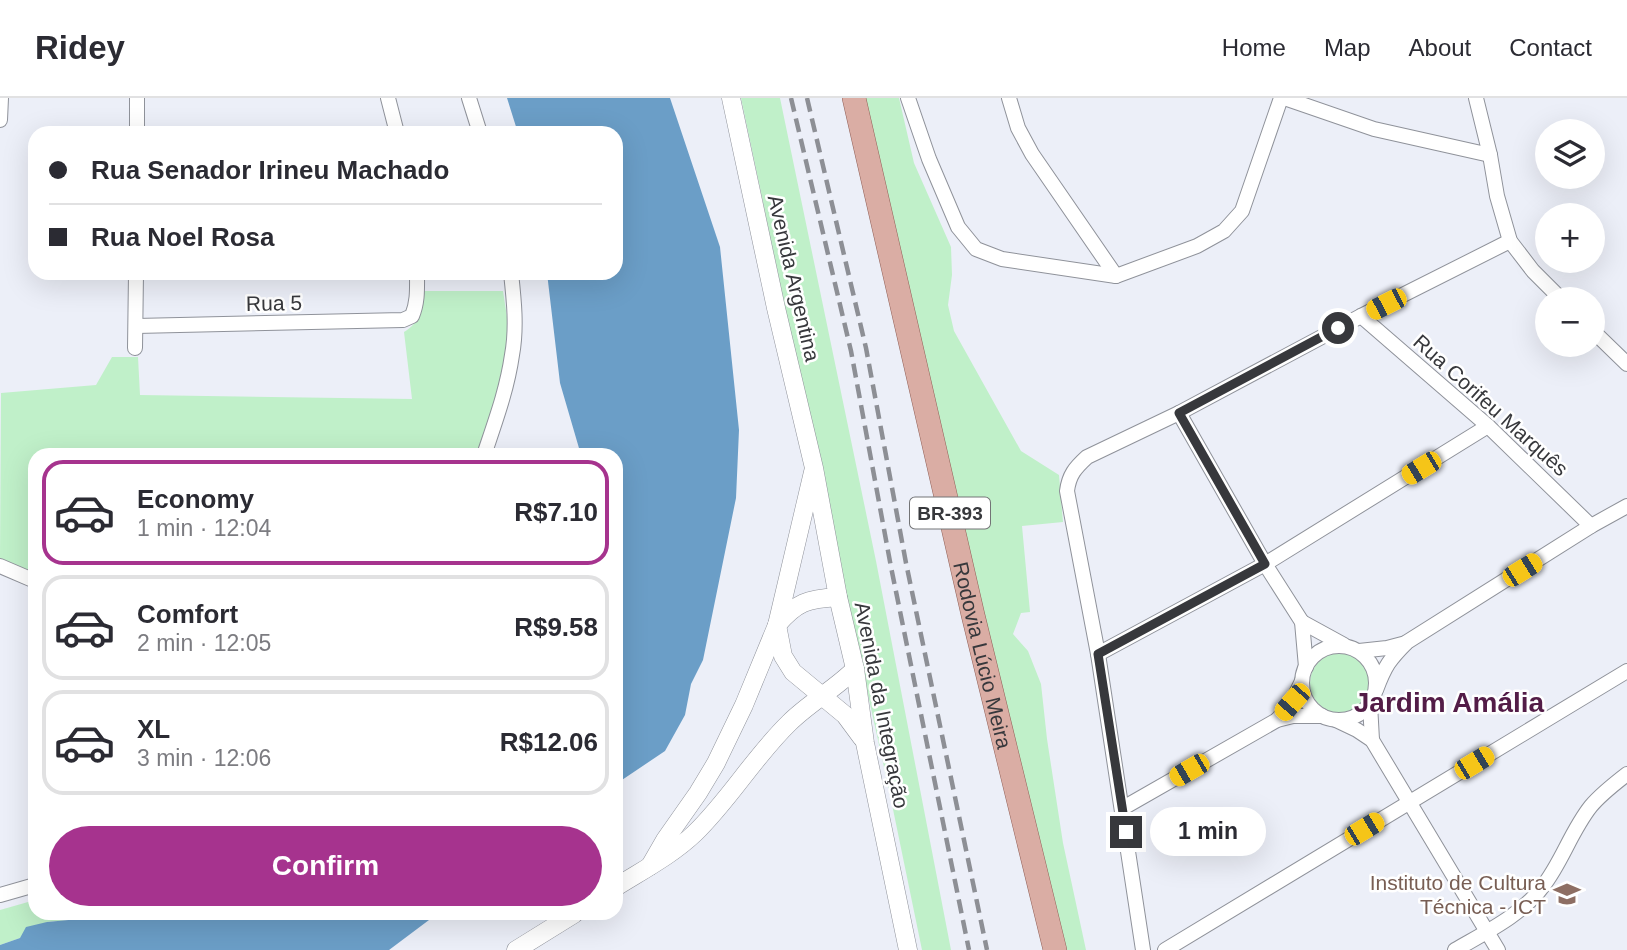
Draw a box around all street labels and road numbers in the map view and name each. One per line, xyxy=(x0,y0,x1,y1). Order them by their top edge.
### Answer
street label: Avenida Argentina xyxy=(764,193,824,364)
street label: Rua 5 xyxy=(246,291,302,315)
street label: Rua Corifeu Marquês xyxy=(1409,330,1573,480)
road number: BR-393 xyxy=(910,498,990,528)
street label: Rodovia Lúcio Meira xyxy=(950,560,1017,751)
street label: Avenida da Integração xyxy=(851,600,913,810)

